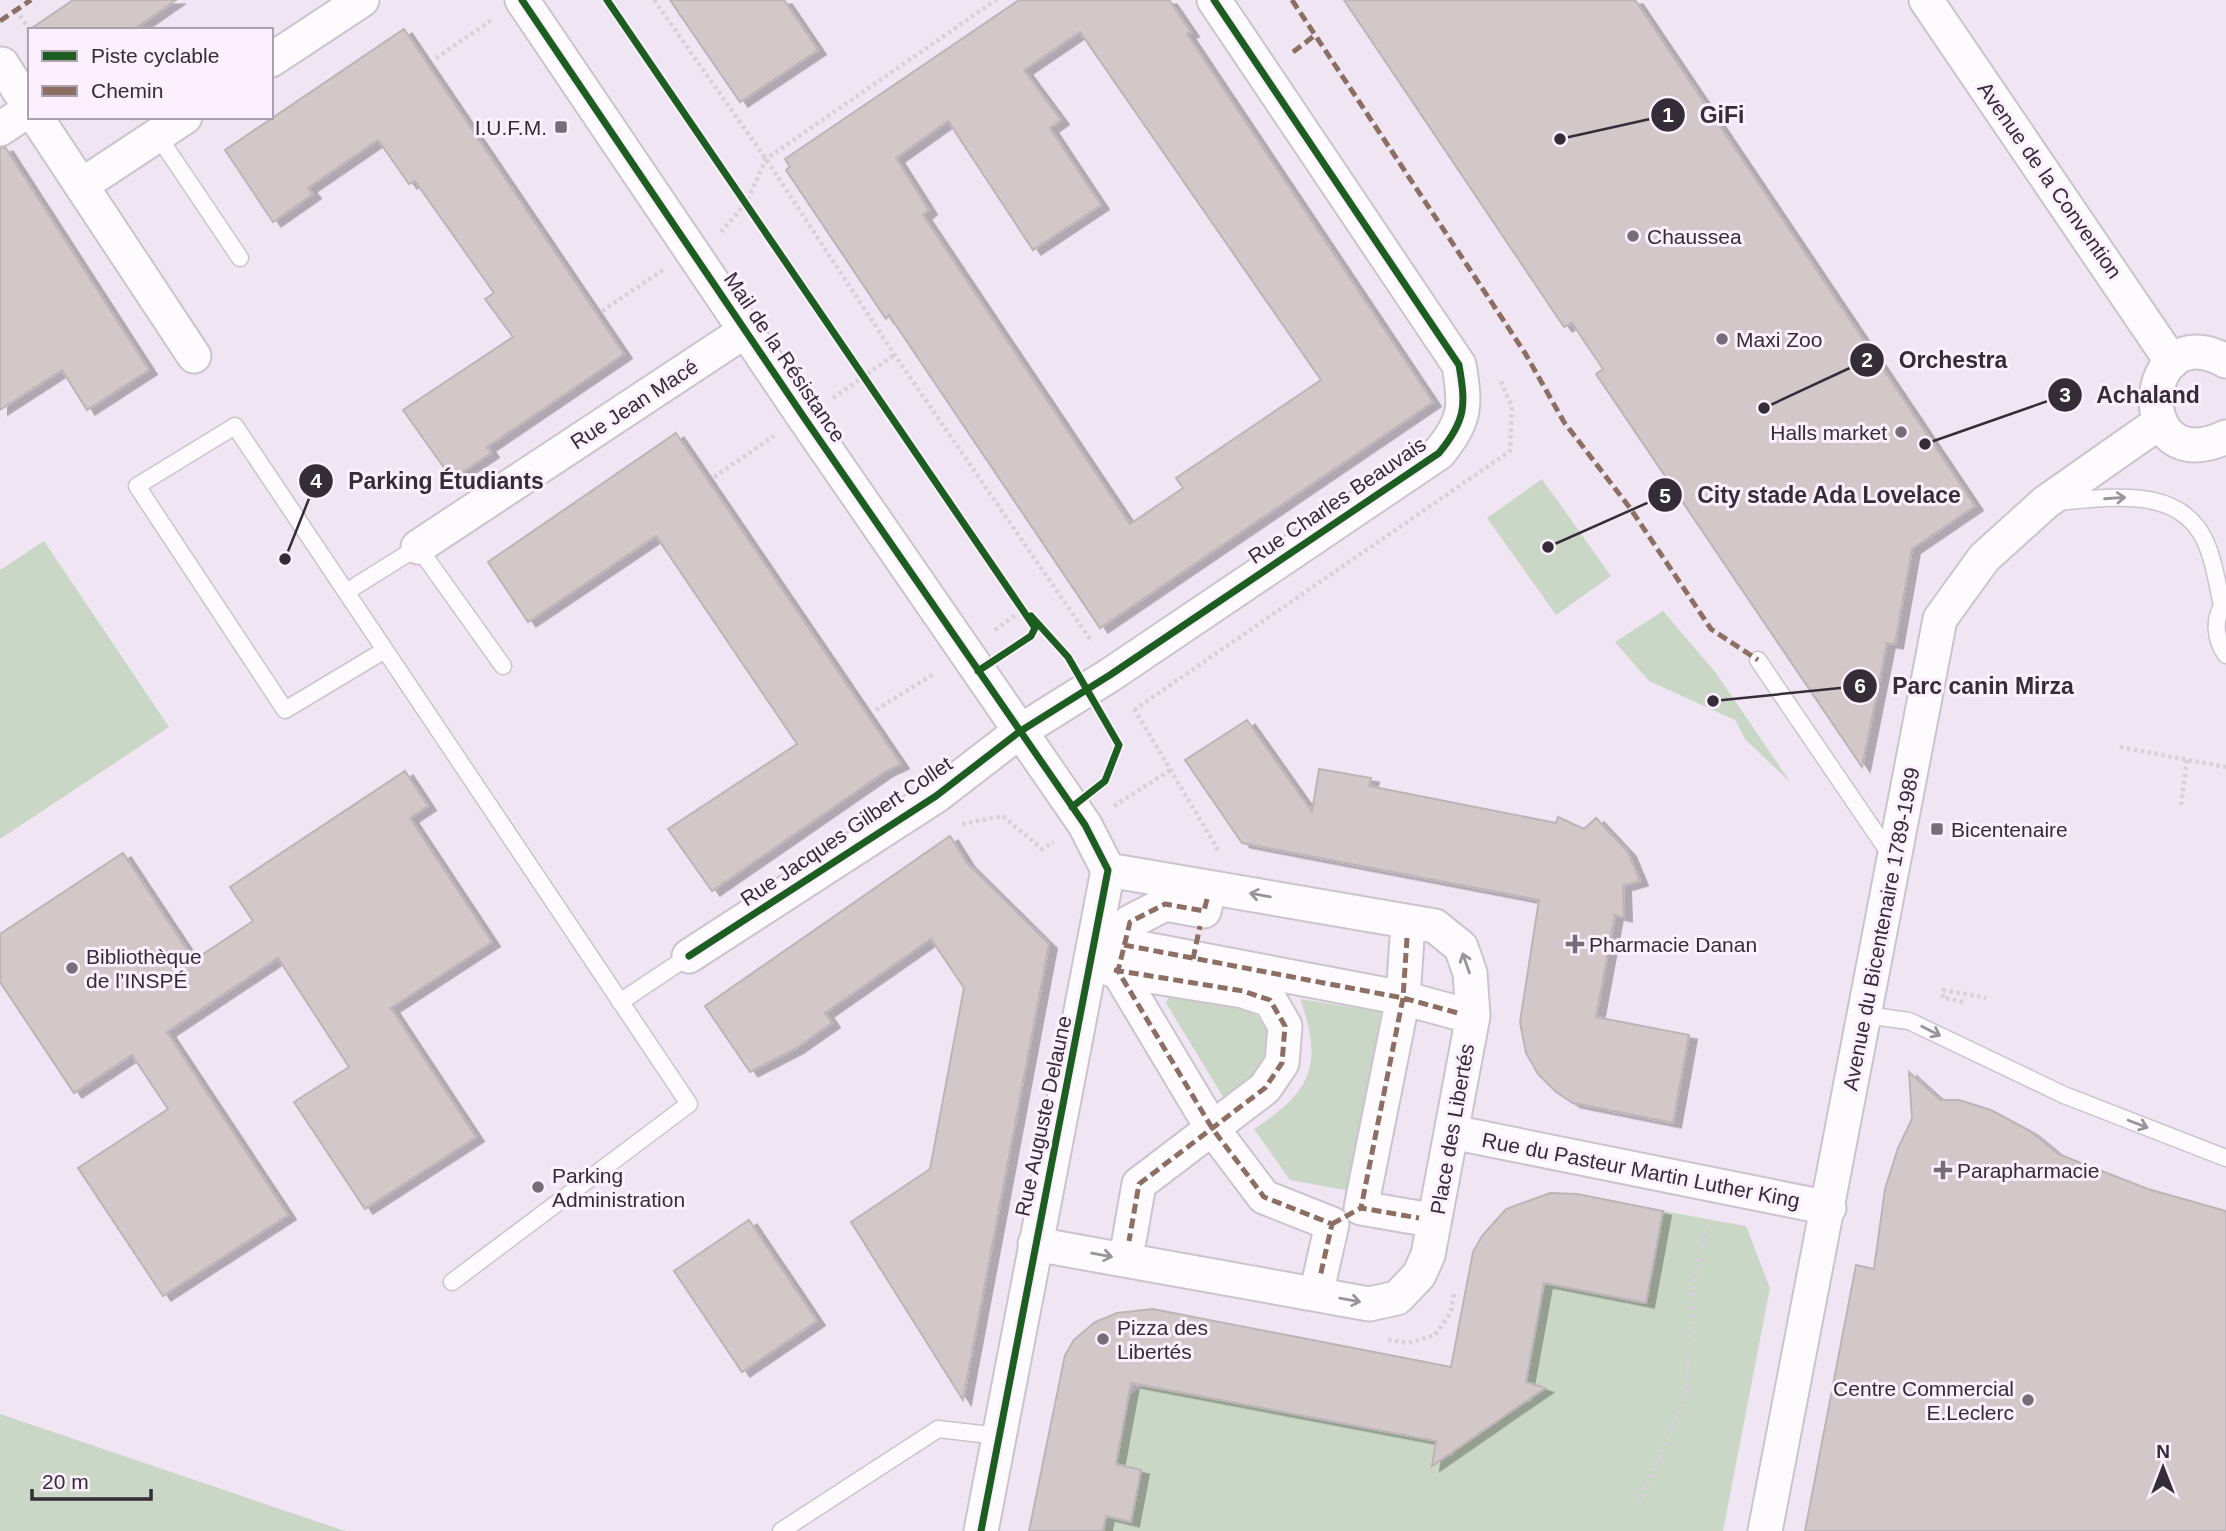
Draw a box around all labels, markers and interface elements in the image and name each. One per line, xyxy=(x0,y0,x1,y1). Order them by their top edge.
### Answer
legend xyxy=(28,28,273,119)
text: Piste cyclable xyxy=(91,44,219,67)
street label: Avenue de la Convention xyxy=(1973,77,2127,283)
text: Chemin xyxy=(91,79,163,102)
callout: GiFi xyxy=(1650,93,1758,137)
text: GiFi xyxy=(1700,102,1744,128)
text: 1 xyxy=(1662,103,1674,126)
place label: I.U.F.M. xyxy=(475,116,547,139)
marker: I.U.F.M. xyxy=(553,119,569,135)
place label: Chaussea xyxy=(1647,225,1742,248)
marker: Chaussea xyxy=(1625,228,1641,244)
street label: Mail de la Résistance xyxy=(720,268,850,446)
place label: Maxi Zoo xyxy=(1736,328,1822,351)
marker: Maxi Zoo xyxy=(1714,331,1730,347)
callout: Orchestra xyxy=(1850,338,2021,382)
text: Orchestra xyxy=(1899,347,2008,373)
text: 2 xyxy=(1861,348,1873,371)
street label: Rue Jean Macé xyxy=(566,354,702,454)
callout: Achaland xyxy=(2047,373,2214,417)
text: Achaland xyxy=(2096,382,2200,408)
text: 3 xyxy=(2059,383,2071,406)
place label: Halls market xyxy=(1770,421,1887,444)
marker: Halls market xyxy=(1893,424,1909,440)
street label: Rue Charles Beauvais xyxy=(1244,432,1430,568)
callout: Parking Étudiants xyxy=(299,459,557,503)
text: Parking Étudiants xyxy=(348,467,544,494)
text: 4 xyxy=(310,469,322,492)
callout: City stade Ada Lovelace xyxy=(1647,473,1975,517)
text: City stade Ada Lovelace xyxy=(1697,482,1961,508)
text: 5 xyxy=(1659,484,1671,507)
one-way arrow xyxy=(2103,491,2125,504)
callout: Parc canin Mirza xyxy=(1843,664,2087,708)
text: Parc canin Mirza xyxy=(1892,673,2074,699)
text: 6 xyxy=(1854,674,1866,697)
street label: Rue Jacques Gilbert Collet xyxy=(736,752,956,910)
street label: Avenue du Bicentenaire 1789-1989 xyxy=(1838,765,1924,1093)
place label: Bicentenaire xyxy=(1951,818,2068,841)
marker: Bicentenaire xyxy=(1929,821,1945,837)
one-way arrow xyxy=(1249,887,1272,901)
place label: Pharmacie Danan xyxy=(1589,933,1757,956)
marker: Pharmacie Danan xyxy=(1567,936,1583,952)
place label: Bibliothèque de l’INSPÉ xyxy=(86,945,202,992)
one-way arrow xyxy=(1459,952,1471,974)
marker: Bibliothèque de l’INSPÉ xyxy=(64,960,80,976)
street label: Rue Auguste Delaune xyxy=(1011,1014,1075,1218)
one-way arrow xyxy=(1920,1025,1941,1038)
street label: Place des Libertés xyxy=(1426,1042,1478,1216)
one-way arrow xyxy=(2127,1119,2149,1131)
street label: Rue du Pasteur Martin Luther King xyxy=(1480,1128,1802,1212)
place label: Parapharmacie xyxy=(1957,1159,2099,1182)
marker: Parapharmacie xyxy=(1935,1162,1951,1178)
place label: Parking Administration xyxy=(552,1164,685,1211)
marker: Parking Administration xyxy=(530,1179,546,1195)
one-way arrow xyxy=(1090,1249,1113,1263)
one-way arrow xyxy=(1338,1294,1361,1307)
place label: Pizza des Libertés xyxy=(1117,1316,1208,1363)
marker: Pizza des Libertés xyxy=(1095,1331,1111,1347)
place label: Centre Commercial E.Leclerc xyxy=(1833,1377,2014,1424)
marker: Centre Commercial E.Leclerc xyxy=(2020,1392,2036,1408)
north arrow xyxy=(2128,1433,2198,1503)
text: N xyxy=(2156,1441,2170,1462)
scale bar xyxy=(32,1458,150,1502)
text: 20 m xyxy=(42,1470,89,1493)

